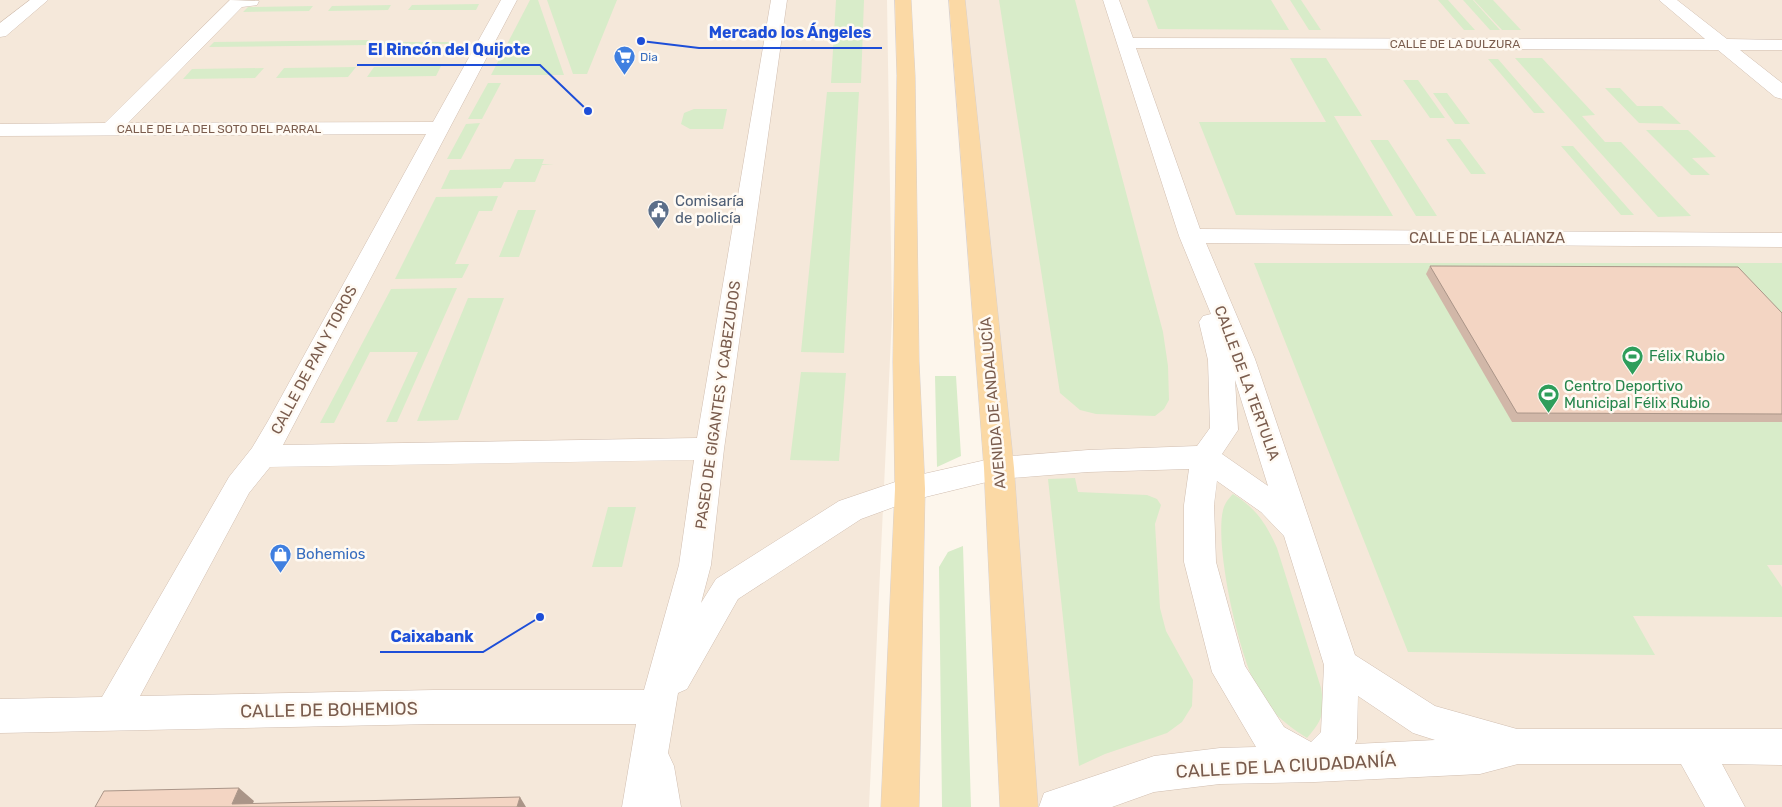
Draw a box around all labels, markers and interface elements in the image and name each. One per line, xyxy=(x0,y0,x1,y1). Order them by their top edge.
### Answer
callout: Mercado los Ángeles xyxy=(699,17,882,48)
text: Mercado los Ángeles xyxy=(709,22,871,42)
callout: El Rincón del Quijote xyxy=(357,34,540,65)
street label: CALLE DE LA DULZURA xyxy=(1390,37,1520,51)
text: El Rincón del Quijote xyxy=(368,40,530,59)
supermarket icon: Dia xyxy=(612,45,636,76)
place label: Dia xyxy=(640,50,658,64)
street label: CALLE DE LA DEL SOTO DEL PARRAL xyxy=(117,122,321,136)
place label: Comisaría de policía xyxy=(675,192,744,227)
public building icon: Comisaría de policía xyxy=(647,198,671,229)
street label: CALLE DE LA ALIANZA xyxy=(1409,229,1565,247)
street label: PASEO DE GIGANTES Y CABEZUDOS xyxy=(692,280,744,530)
street label: CALLE DE PAN Y TOROS xyxy=(267,283,361,437)
street label: CALLE DE LA TERTULIA xyxy=(1211,303,1283,463)
street label: AVENIDA DE ANDALUCÍA xyxy=(977,316,1009,490)
sports icon: Félix Rubio xyxy=(1621,344,1645,375)
place label: Félix Rubio xyxy=(1649,347,1725,365)
place label: Centro Deportivo Municipal Félix Rubio xyxy=(1564,377,1710,412)
sports icon: Centro Deportivo Municipal Félix Rubio xyxy=(1536,383,1560,414)
shop icon: Bohemios xyxy=(268,542,292,573)
place label: Bohemios xyxy=(296,545,366,563)
callout: Caixabank xyxy=(380,621,483,652)
text: Caixabank xyxy=(390,627,474,646)
street label: CALLE DE BOHEMIOS xyxy=(240,697,418,723)
street label: CALLE DE LA CIUDADANÍA xyxy=(1175,749,1397,783)

